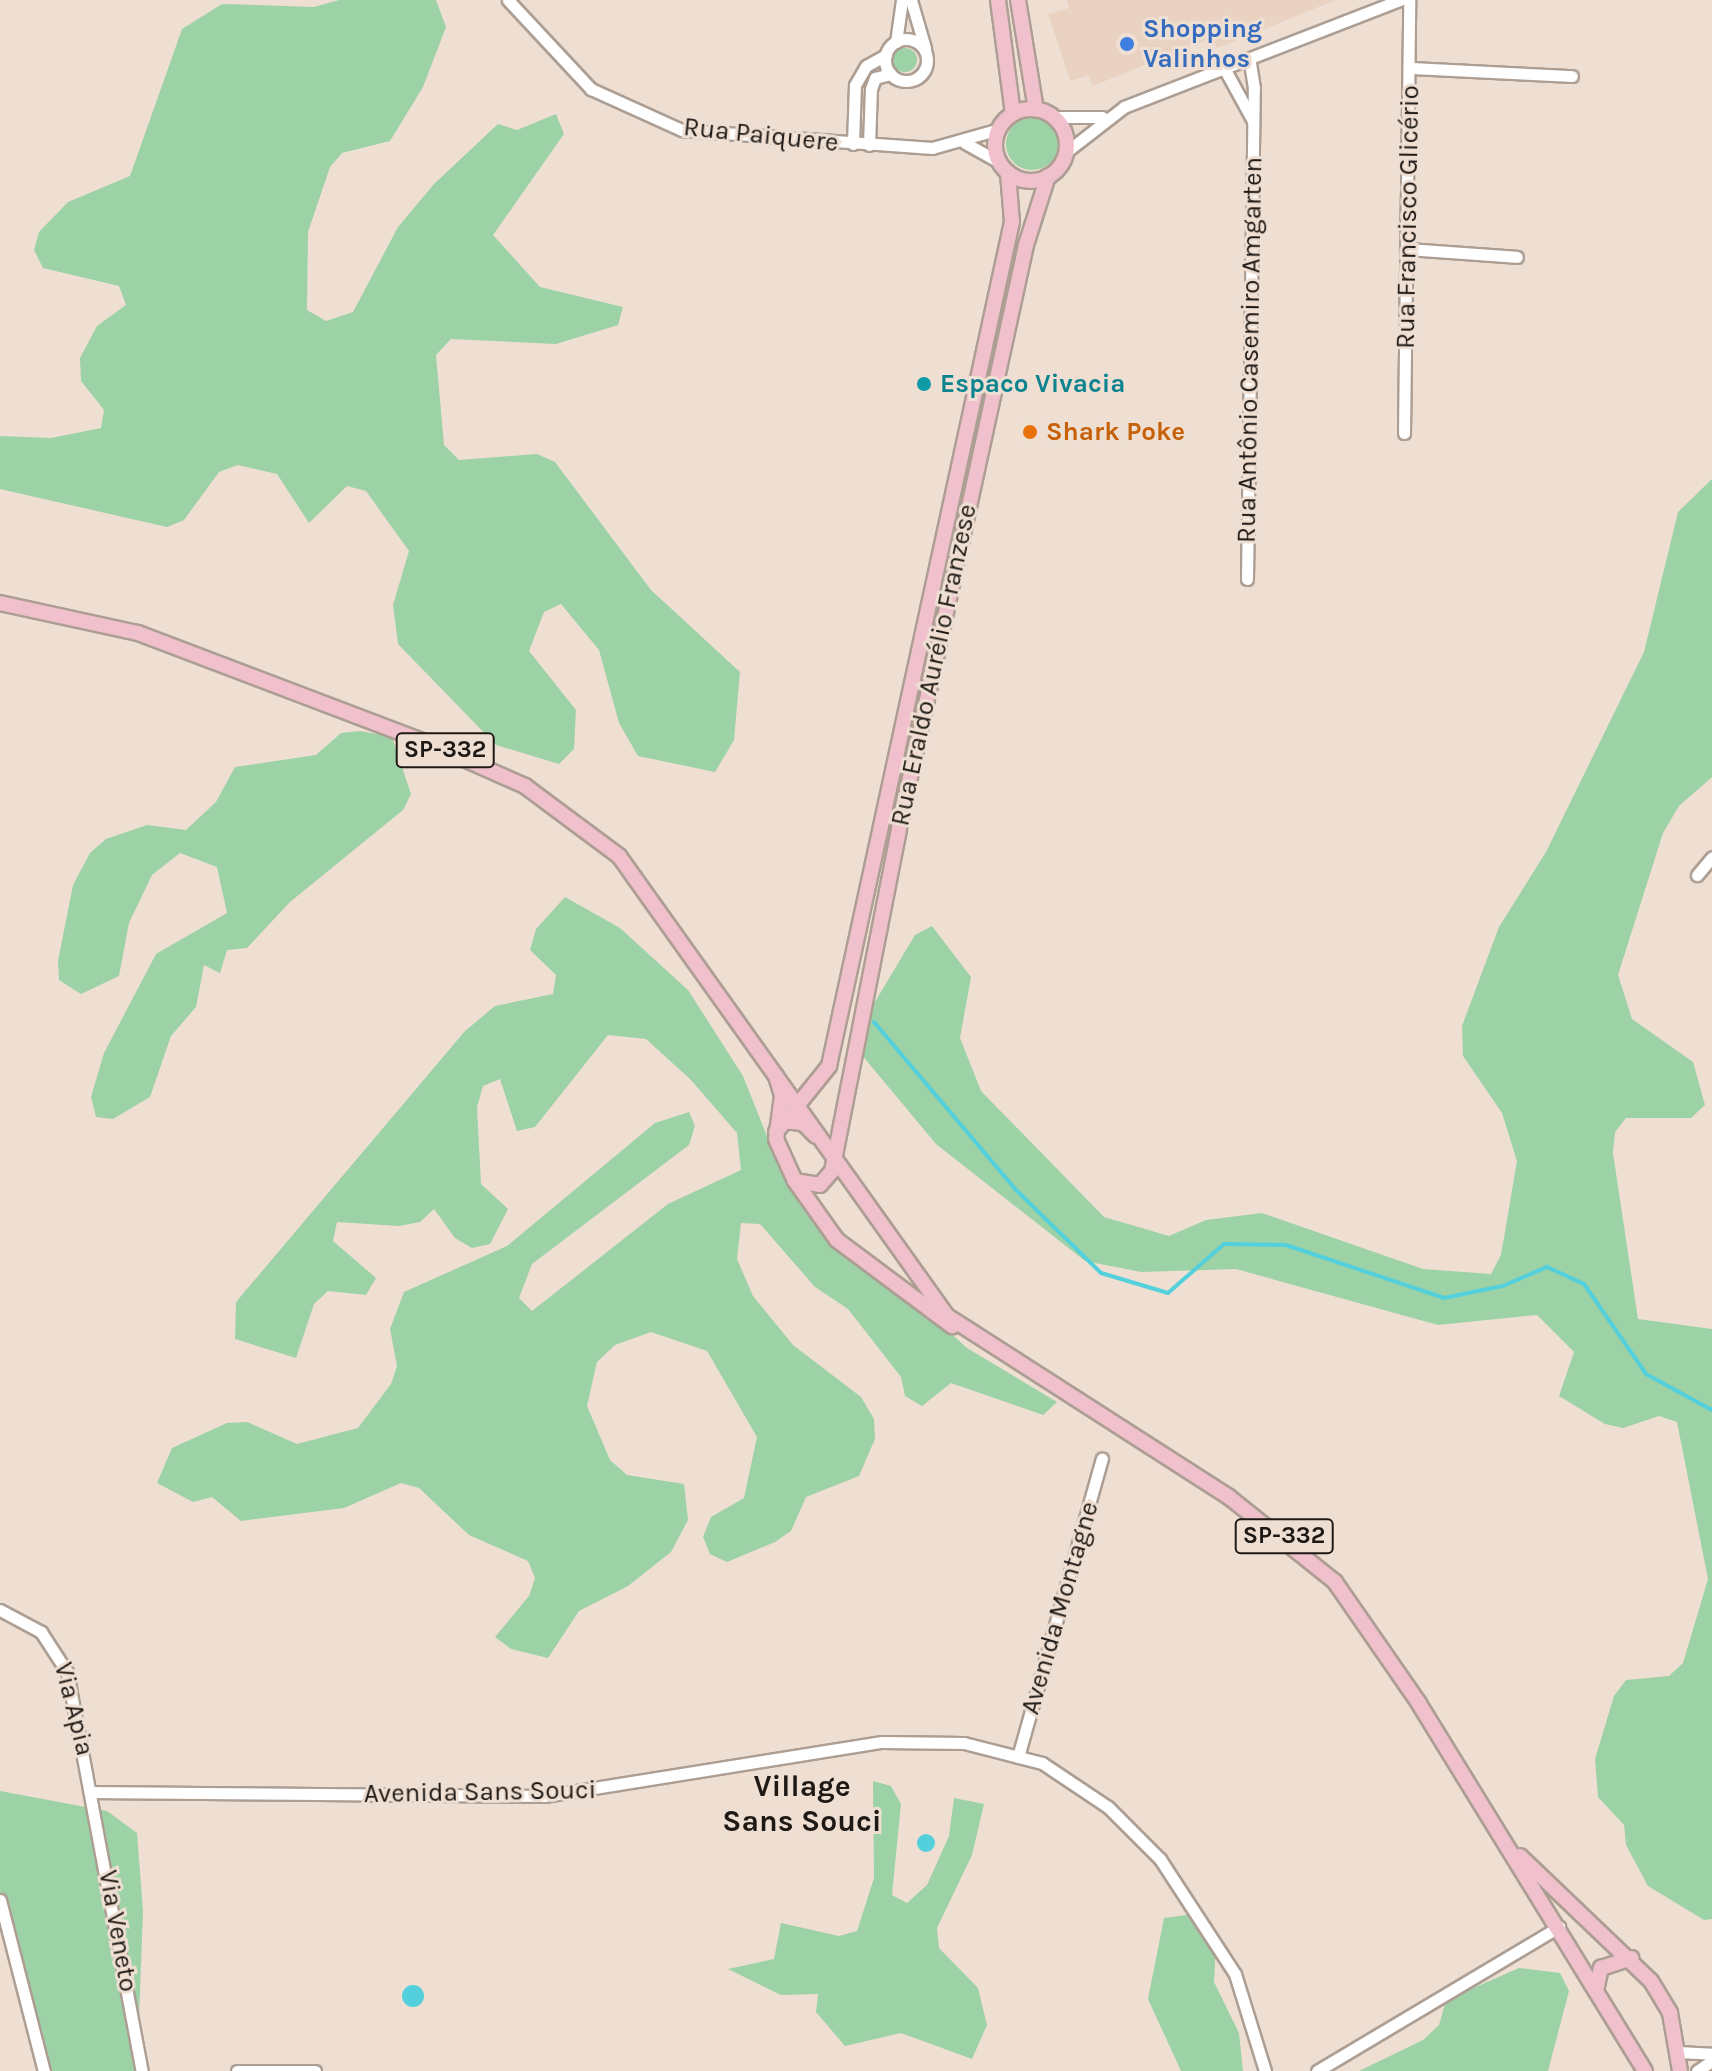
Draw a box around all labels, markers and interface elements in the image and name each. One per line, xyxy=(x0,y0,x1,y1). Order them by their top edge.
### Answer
place label: Shopping Valinhos xyxy=(1143,13,1262,74)
marker: Shopping Valinhos xyxy=(1118,35,1136,53)
street label: Rua Francisco Glicério xyxy=(1390,85,1426,349)
street label: Rua Paiquere xyxy=(682,111,840,159)
street label: Rua Antônio Casemiro Amgarten xyxy=(1231,157,1269,543)
place label: Espaco Vivacia xyxy=(940,368,1125,400)
marker: Espaco Vivacia xyxy=(915,375,933,393)
place label: Shark Poke xyxy=(1046,416,1185,448)
marker: Shark Poke xyxy=(1021,423,1039,441)
street label: Rua Eraldo Aurélio Franzese xyxy=(885,501,983,829)
road number: SP-332 xyxy=(395,730,495,770)
street label: Avenida Montagne xyxy=(1015,1498,1105,1718)
road number: SP-332 xyxy=(1234,1516,1334,1556)
street label: Via Apia xyxy=(47,1659,101,1759)
district label: Village Sans Souci xyxy=(722,1768,882,1838)
street label: Avenida Sans Souci xyxy=(363,1774,597,1810)
street label: Via Veneto xyxy=(92,1868,144,1994)

